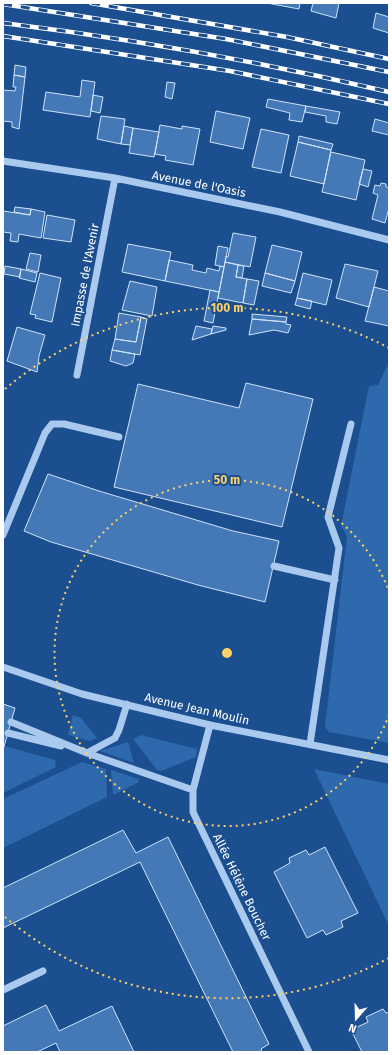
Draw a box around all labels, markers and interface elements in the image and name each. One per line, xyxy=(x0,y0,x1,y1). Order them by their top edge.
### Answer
street label: Avenue de l'Oasis xyxy=(151,168,247,200)
street label: Impasse de l'Avenir xyxy=(68,222,102,328)
text: 100 m xyxy=(211,301,243,315)
text: 50 m xyxy=(214,473,240,487)
centre of rings xyxy=(220,646,234,660)
street label: Avenue Jean Moulin xyxy=(143,690,251,728)
street label: Allée Hélène Boucher xyxy=(210,831,274,943)
north arrow xyxy=(336,999,376,1039)
text: N xyxy=(347,1021,358,1035)

